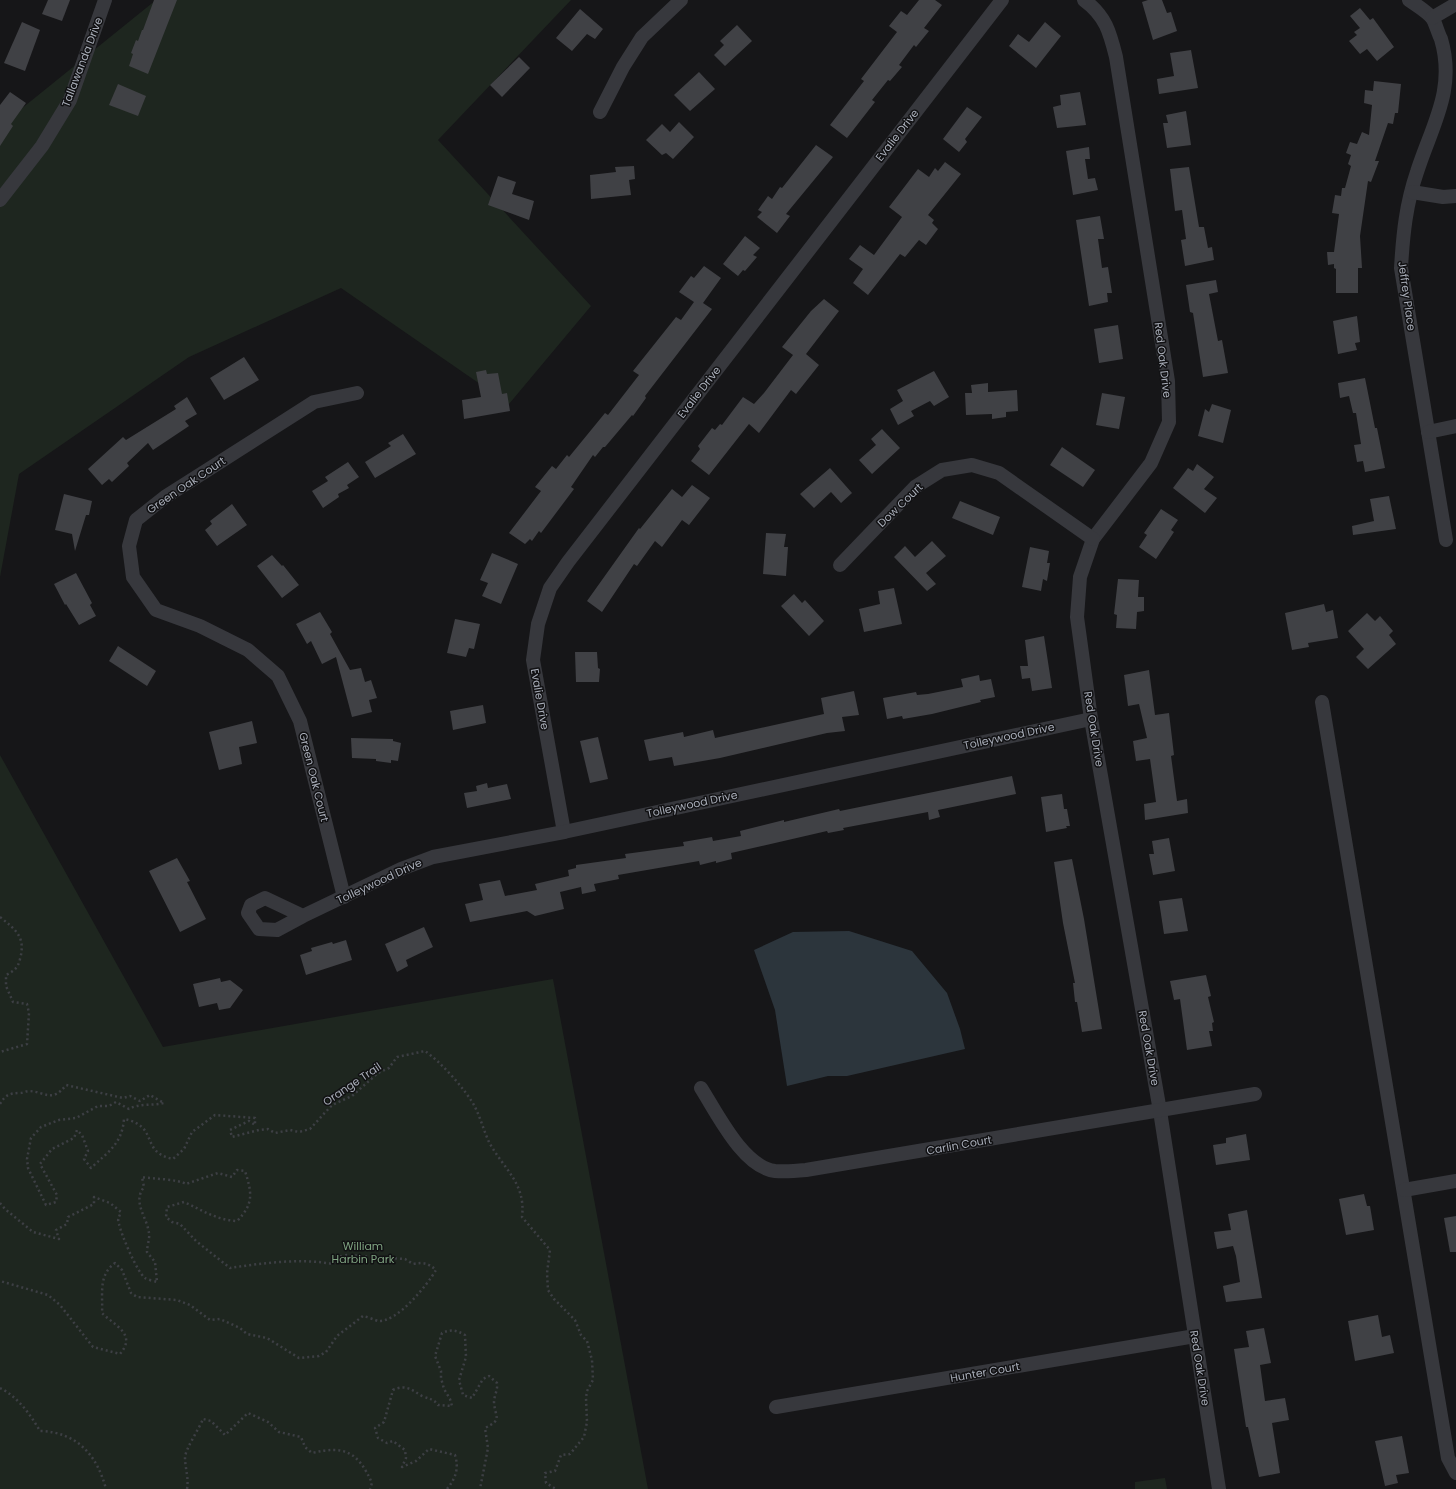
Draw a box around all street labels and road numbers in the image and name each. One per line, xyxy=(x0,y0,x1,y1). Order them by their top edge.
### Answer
street label: Tallawanda Drive xyxy=(57,15,107,109)
street label: Evalie Drive xyxy=(872,106,922,164)
street label: Jeffrey Place xyxy=(1394,260,1420,332)
street label: Red Oak Drive xyxy=(1150,321,1176,399)
street label: Evalie Drive xyxy=(674,363,724,421)
street label: Green Oak Court xyxy=(144,453,228,517)
street label: Dow Court xyxy=(874,479,926,531)
street label: Evalie Drive xyxy=(527,667,553,731)
street label: Red Oak Drive xyxy=(1080,690,1108,768)
street label: Tolleywood Drive xyxy=(962,719,1056,753)
street label: Green Oak Court xyxy=(295,731,333,823)
street label: Tolleywood Drive xyxy=(645,787,739,821)
street label: Tolleywood Drive xyxy=(334,854,424,908)
street label: Red Oak Drive xyxy=(1135,1009,1164,1087)
street label: Orange Trail xyxy=(320,1059,384,1109)
street label: Carlin Court xyxy=(925,1131,993,1159)
street label: Red Oak Drive xyxy=(1186,1329,1214,1407)
street label: Hunter Court xyxy=(949,1358,1021,1386)

